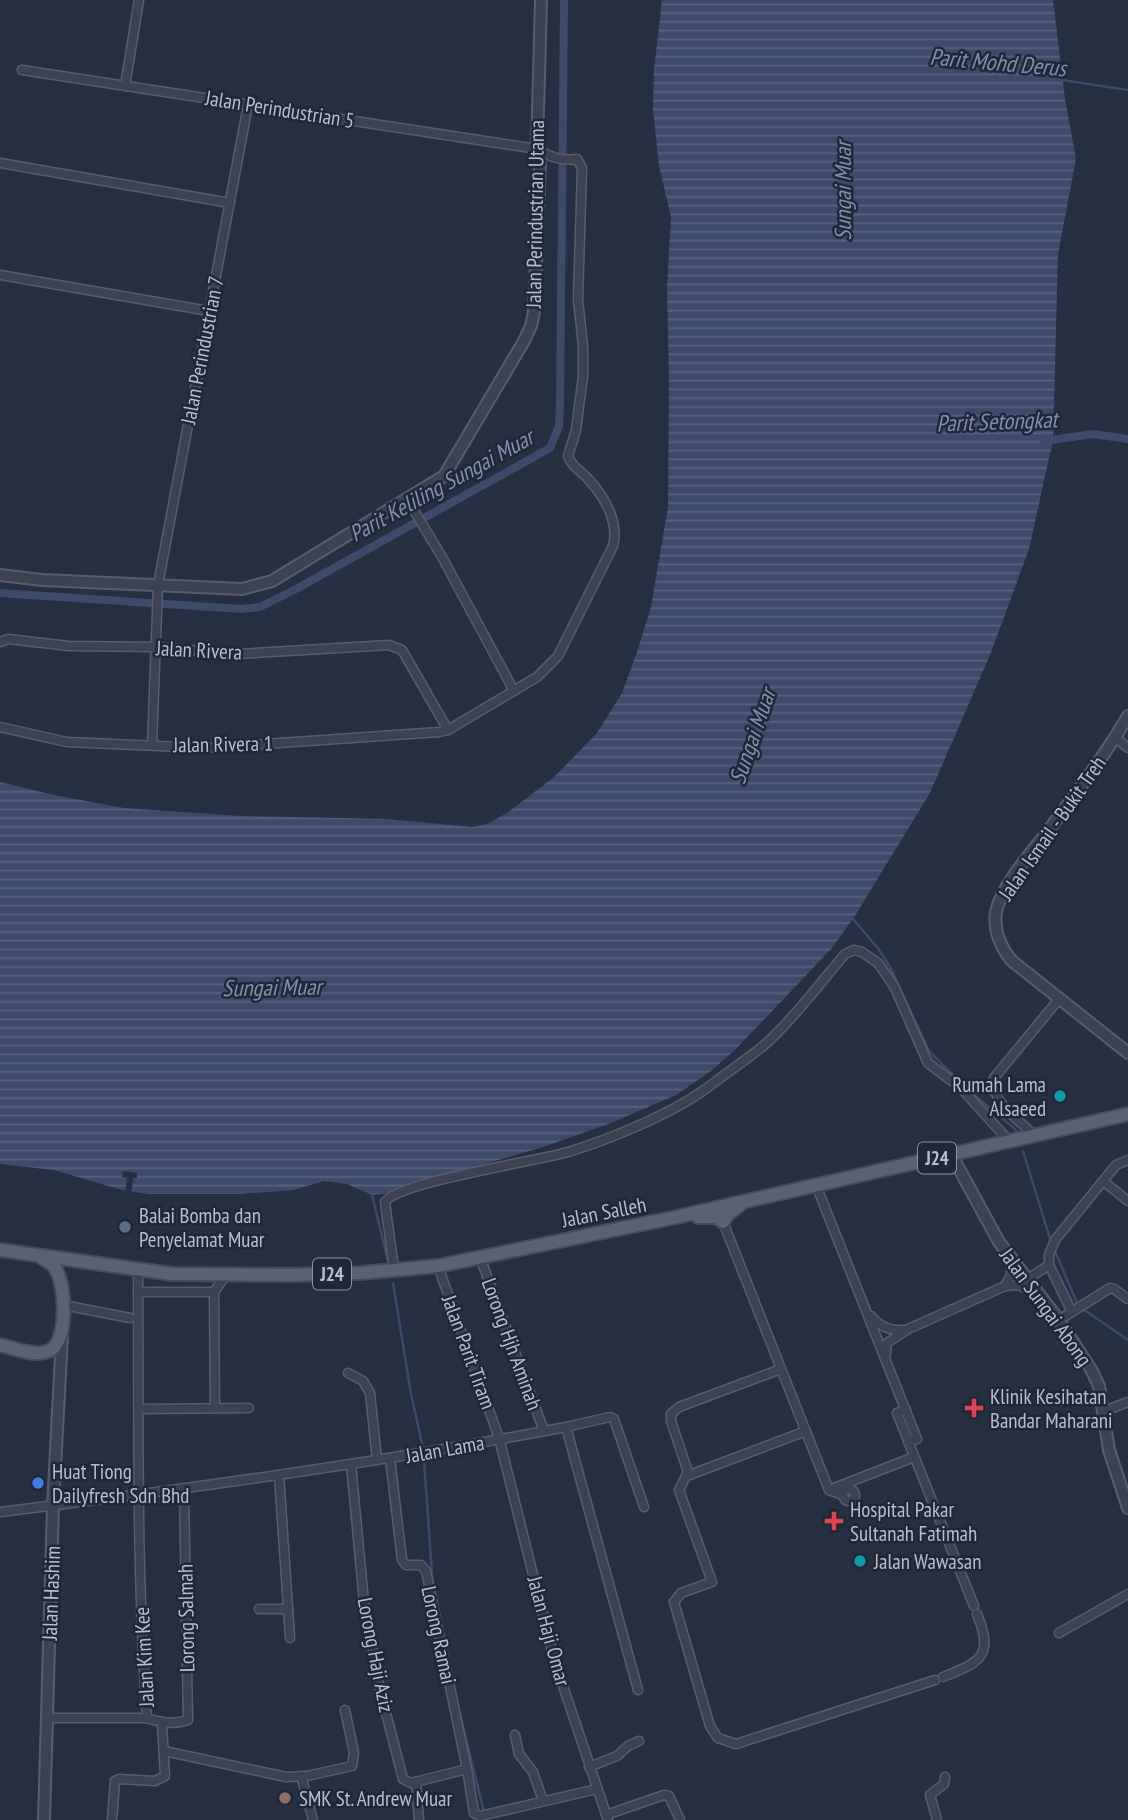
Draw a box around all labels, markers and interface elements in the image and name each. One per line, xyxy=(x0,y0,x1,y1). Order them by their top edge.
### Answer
water label: Parit Mohd Derus xyxy=(929,42,1070,83)
street label: Jalan Perindustrian 5 xyxy=(203,84,356,134)
street label: Jalan Perindustrian Utama xyxy=(520,120,550,309)
water label: Sungai Muar xyxy=(828,138,857,241)
street label: Jalan Perindustrian 7 xyxy=(174,274,230,427)
water label: Parit Setongkat xyxy=(936,404,1061,438)
water label: Parit Keliling Sungai Muar xyxy=(344,421,541,548)
street label: Jalan Rivera xyxy=(154,634,243,666)
water label: Sungai Muar xyxy=(722,681,783,788)
street label: Jalan Rivera 1 xyxy=(172,730,273,758)
street label: Jalan Ismail - Bukit Treh xyxy=(992,751,1112,906)
water label: Sungai Muar xyxy=(222,972,325,1002)
place label: Rumah Lama Alsaeed xyxy=(952,1071,1046,1122)
marker: Rumah Lama Alsaeed xyxy=(1052,1088,1068,1104)
road number: J24 xyxy=(918,1142,956,1174)
street label: Jalan Salleh xyxy=(558,1191,649,1234)
place label: Balai Bomba dan Penyelamat Muar xyxy=(139,1202,265,1253)
marker: Balai Bomba dan Penyelamat Muar xyxy=(117,1219,133,1235)
street label: Jalan Sungai Abong xyxy=(993,1242,1098,1372)
road number: J24 xyxy=(313,1258,351,1290)
street label: Lorong Hjh Aminah xyxy=(476,1274,548,1414)
street label: Jalan Parit Tiram xyxy=(436,1290,502,1413)
place label: Klinik Kesihatan Bandar Maharani xyxy=(990,1383,1113,1434)
marker: Klinik Kesihatan Bandar Maharani xyxy=(964,1398,984,1418)
street label: Jalan Lama xyxy=(403,1429,486,1469)
place label: Huat Tiong Dailyfresh Sdn Bhd xyxy=(52,1458,189,1509)
marker: Huat Tiong Dailyfresh Sdn Bhd xyxy=(30,1475,46,1491)
place label: Hospital Pakar Sultanah Fatimah xyxy=(850,1496,977,1547)
marker: Hospital Pakar Sultanah Fatimah xyxy=(824,1511,844,1531)
street label: Jalan Hashim xyxy=(36,1545,66,1642)
place label: Jalan Wawasan xyxy=(873,1548,981,1575)
marker: Jalan Wawasan xyxy=(852,1553,868,1569)
street label: Lorong Salmah xyxy=(172,1564,200,1672)
street label: Jalan Haji Omar xyxy=(521,1572,577,1689)
street label: Lorong Ramai xyxy=(415,1584,463,1686)
street label: Lorong Haji Aziz xyxy=(352,1595,400,1715)
street label: Jalan Kim Kee xyxy=(128,1606,160,1709)
place label: SMK St. Andrew Muar xyxy=(299,1785,453,1812)
marker: SMK St. Andrew Muar xyxy=(277,1790,293,1806)

